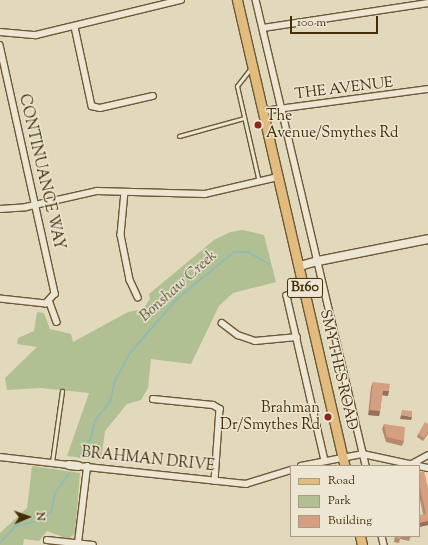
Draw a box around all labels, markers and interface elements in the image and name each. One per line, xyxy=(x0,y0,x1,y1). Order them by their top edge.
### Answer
scale bar xyxy=(292,8,380,34)
text: 100 m xyxy=(297,14,326,32)
street label: THE AVENUE xyxy=(294,74,394,104)
street label: CONTINUANCE WAY xyxy=(14,92,68,252)
place label: The Avenue/Smythes Rd xyxy=(266,107,398,142)
marker: The Avenue/Smythes Rd xyxy=(253,120,263,130)
water label: Bonshaw Creek xyxy=(136,247,222,327)
road number: B160 xyxy=(287,276,323,300)
street label: SMYTHES ROAD xyxy=(315,308,361,432)
place label: Brahman Dr/Smythes Rd xyxy=(220,399,320,434)
marker: Brahman Dr/Smythes Rd xyxy=(323,412,333,422)
street label: BRAHMAN DRIVE xyxy=(80,444,216,476)
legend xyxy=(290,465,420,537)
text: Road xyxy=(328,472,355,490)
text: Park xyxy=(328,492,351,510)
north arrow xyxy=(8,497,48,537)
text: N xyxy=(32,512,48,521)
text: Building xyxy=(328,512,372,530)

